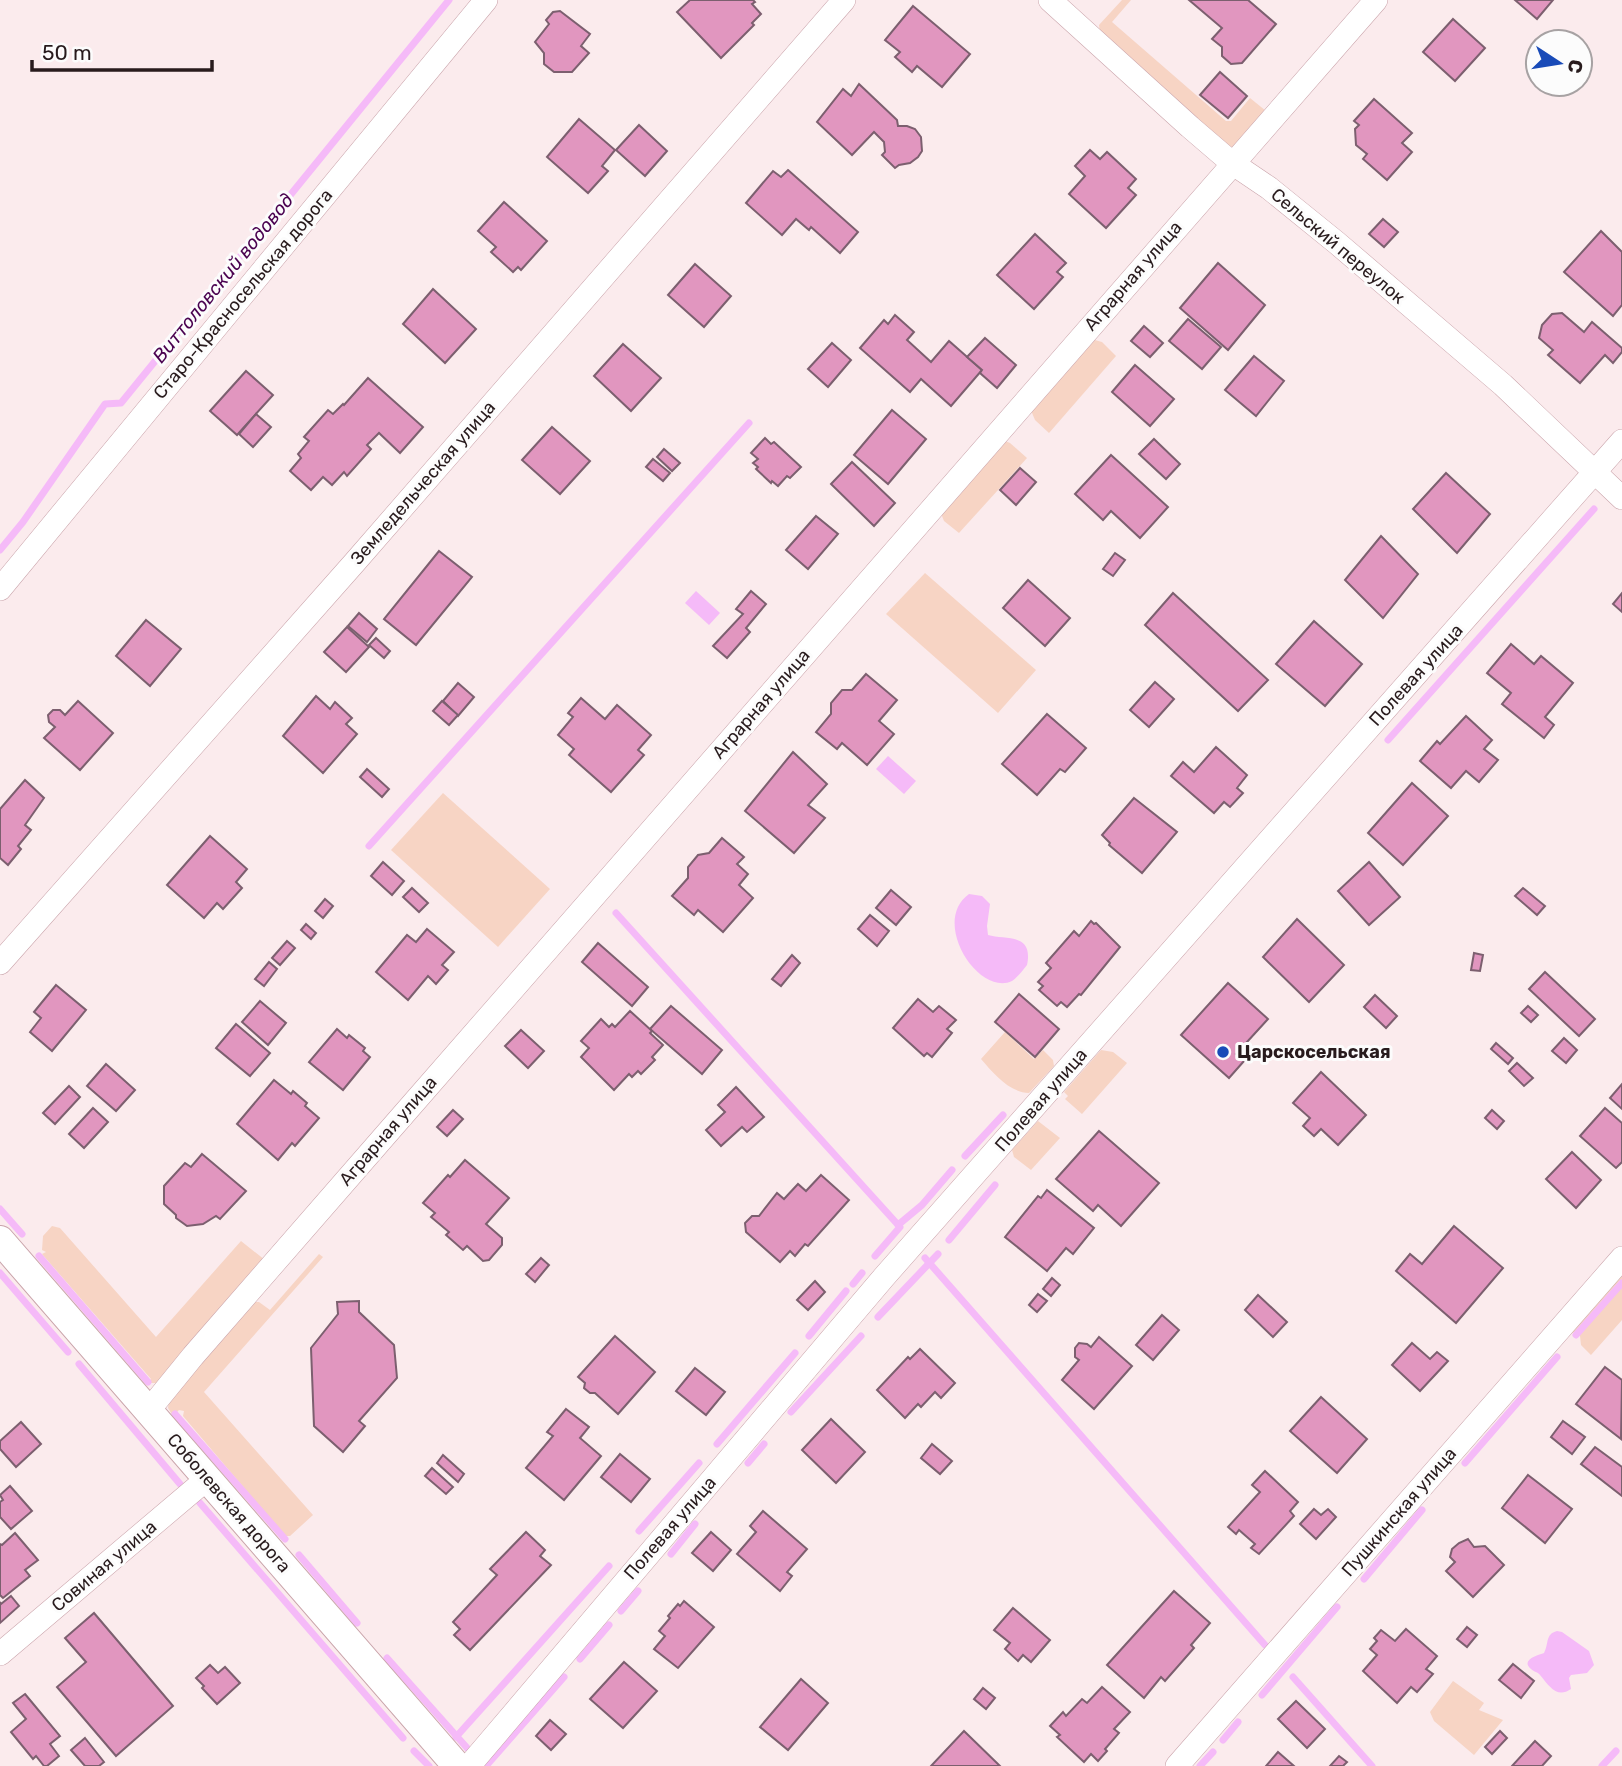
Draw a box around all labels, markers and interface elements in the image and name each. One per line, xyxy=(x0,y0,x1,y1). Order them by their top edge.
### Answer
scale bar xyxy=(32,28,212,72)
north arrow xyxy=(1524,28,1594,98)
text: 50 m xyxy=(42,40,92,65)
text: С xyxy=(1563,58,1588,75)
street label: Сельский переулок xyxy=(1266,183,1410,309)
street label: Старо-Красносельская дорога xyxy=(149,185,337,403)
water label: Виттоловский водовод xyxy=(148,189,298,367)
street label: Аграрная улица xyxy=(1079,217,1187,335)
street label: Земледельческая улица xyxy=(346,397,500,569)
street label: Полевая улица xyxy=(1364,619,1468,731)
street label: Аграрная улица xyxy=(707,645,815,763)
place label: Царскосельская xyxy=(1237,1041,1391,1063)
street label: Полевая улица xyxy=(990,1044,1092,1156)
marker: Царскосельская xyxy=(1215,1044,1231,1060)
street label: Аграрная улица xyxy=(334,1072,442,1190)
street label: Соболевская дорога xyxy=(163,1429,295,1577)
street label: Пушкинская улица xyxy=(1337,1443,1461,1581)
street label: Полевая улица xyxy=(619,1472,721,1584)
street label: Совиная улица xyxy=(47,1516,161,1616)

